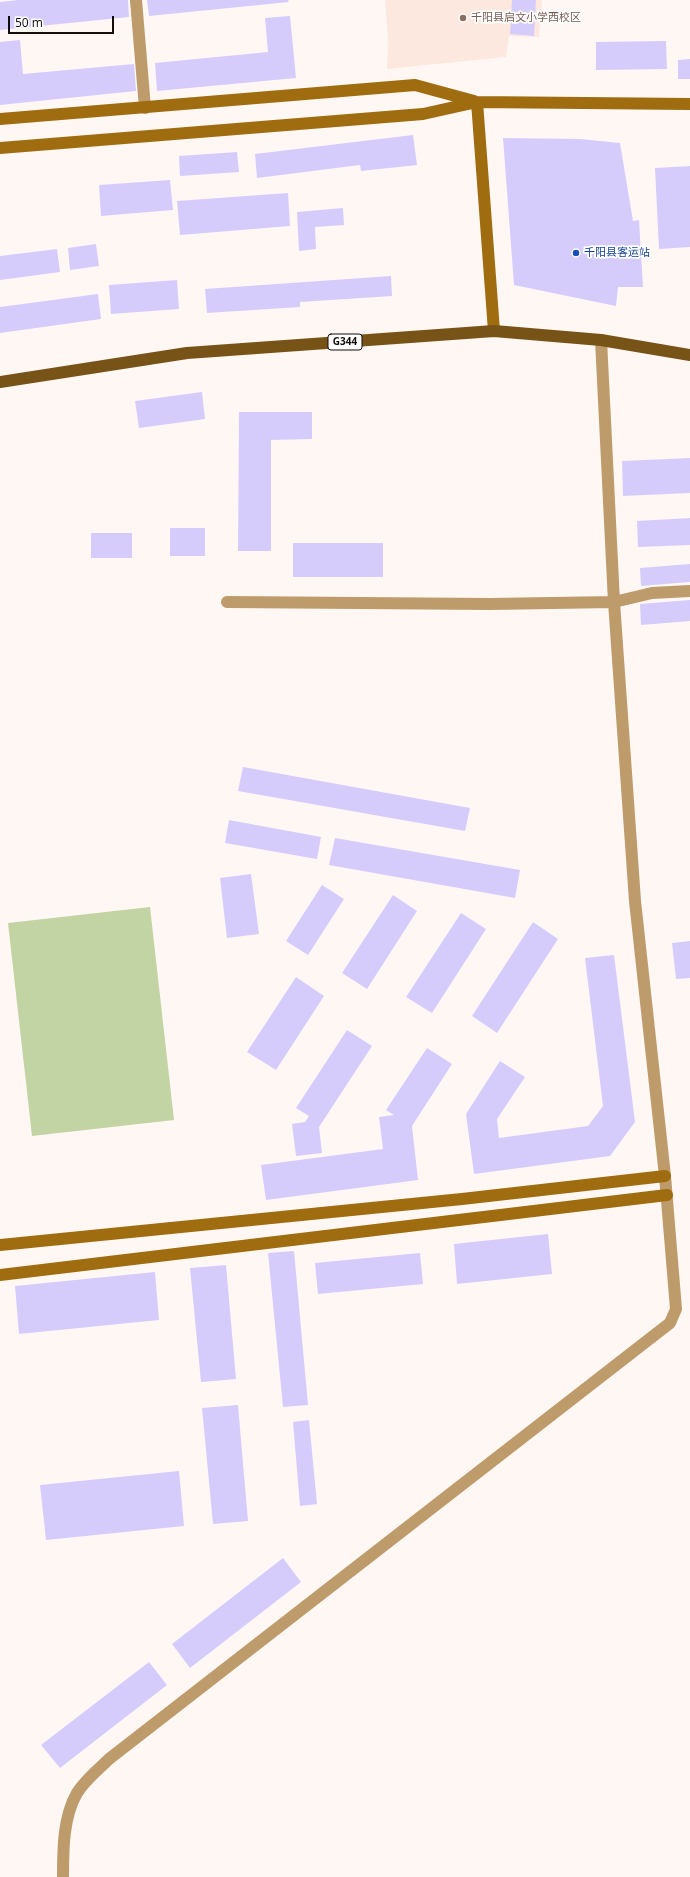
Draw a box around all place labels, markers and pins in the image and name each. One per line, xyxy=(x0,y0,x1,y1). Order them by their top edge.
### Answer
place label: 千阳县启文小学西校区 xyxy=(471,11,581,25)
marker: 千阳县启文小学西校区 xyxy=(458,13,468,23)
place label: 千阳县客运站 xyxy=(584,246,650,260)
marker: 千阳县客运站 xyxy=(571,248,581,258)

